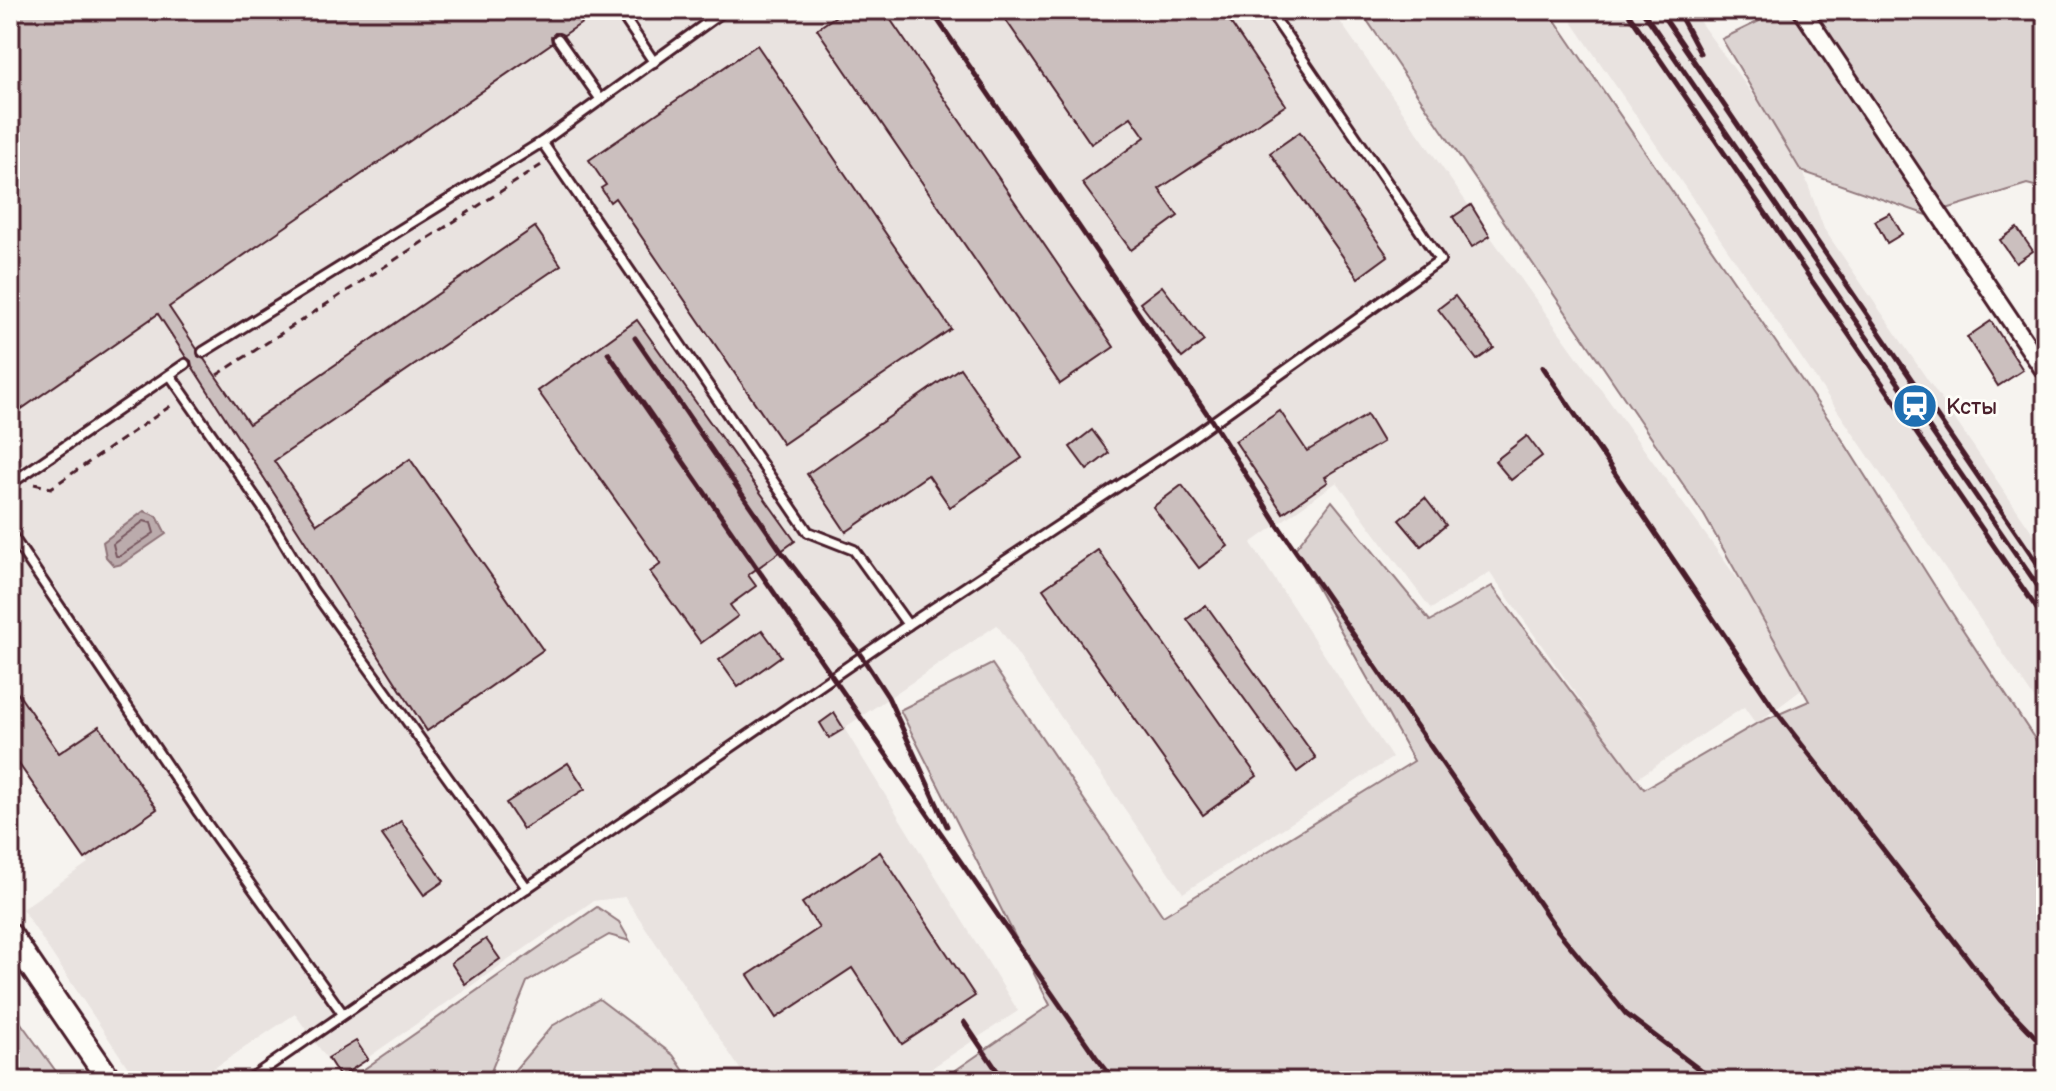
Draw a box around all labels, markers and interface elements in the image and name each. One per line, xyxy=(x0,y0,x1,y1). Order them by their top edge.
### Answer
station icon: Ксты xyxy=(1891,382,1939,430)
place label: Ксты xyxy=(1946,394,1997,421)

